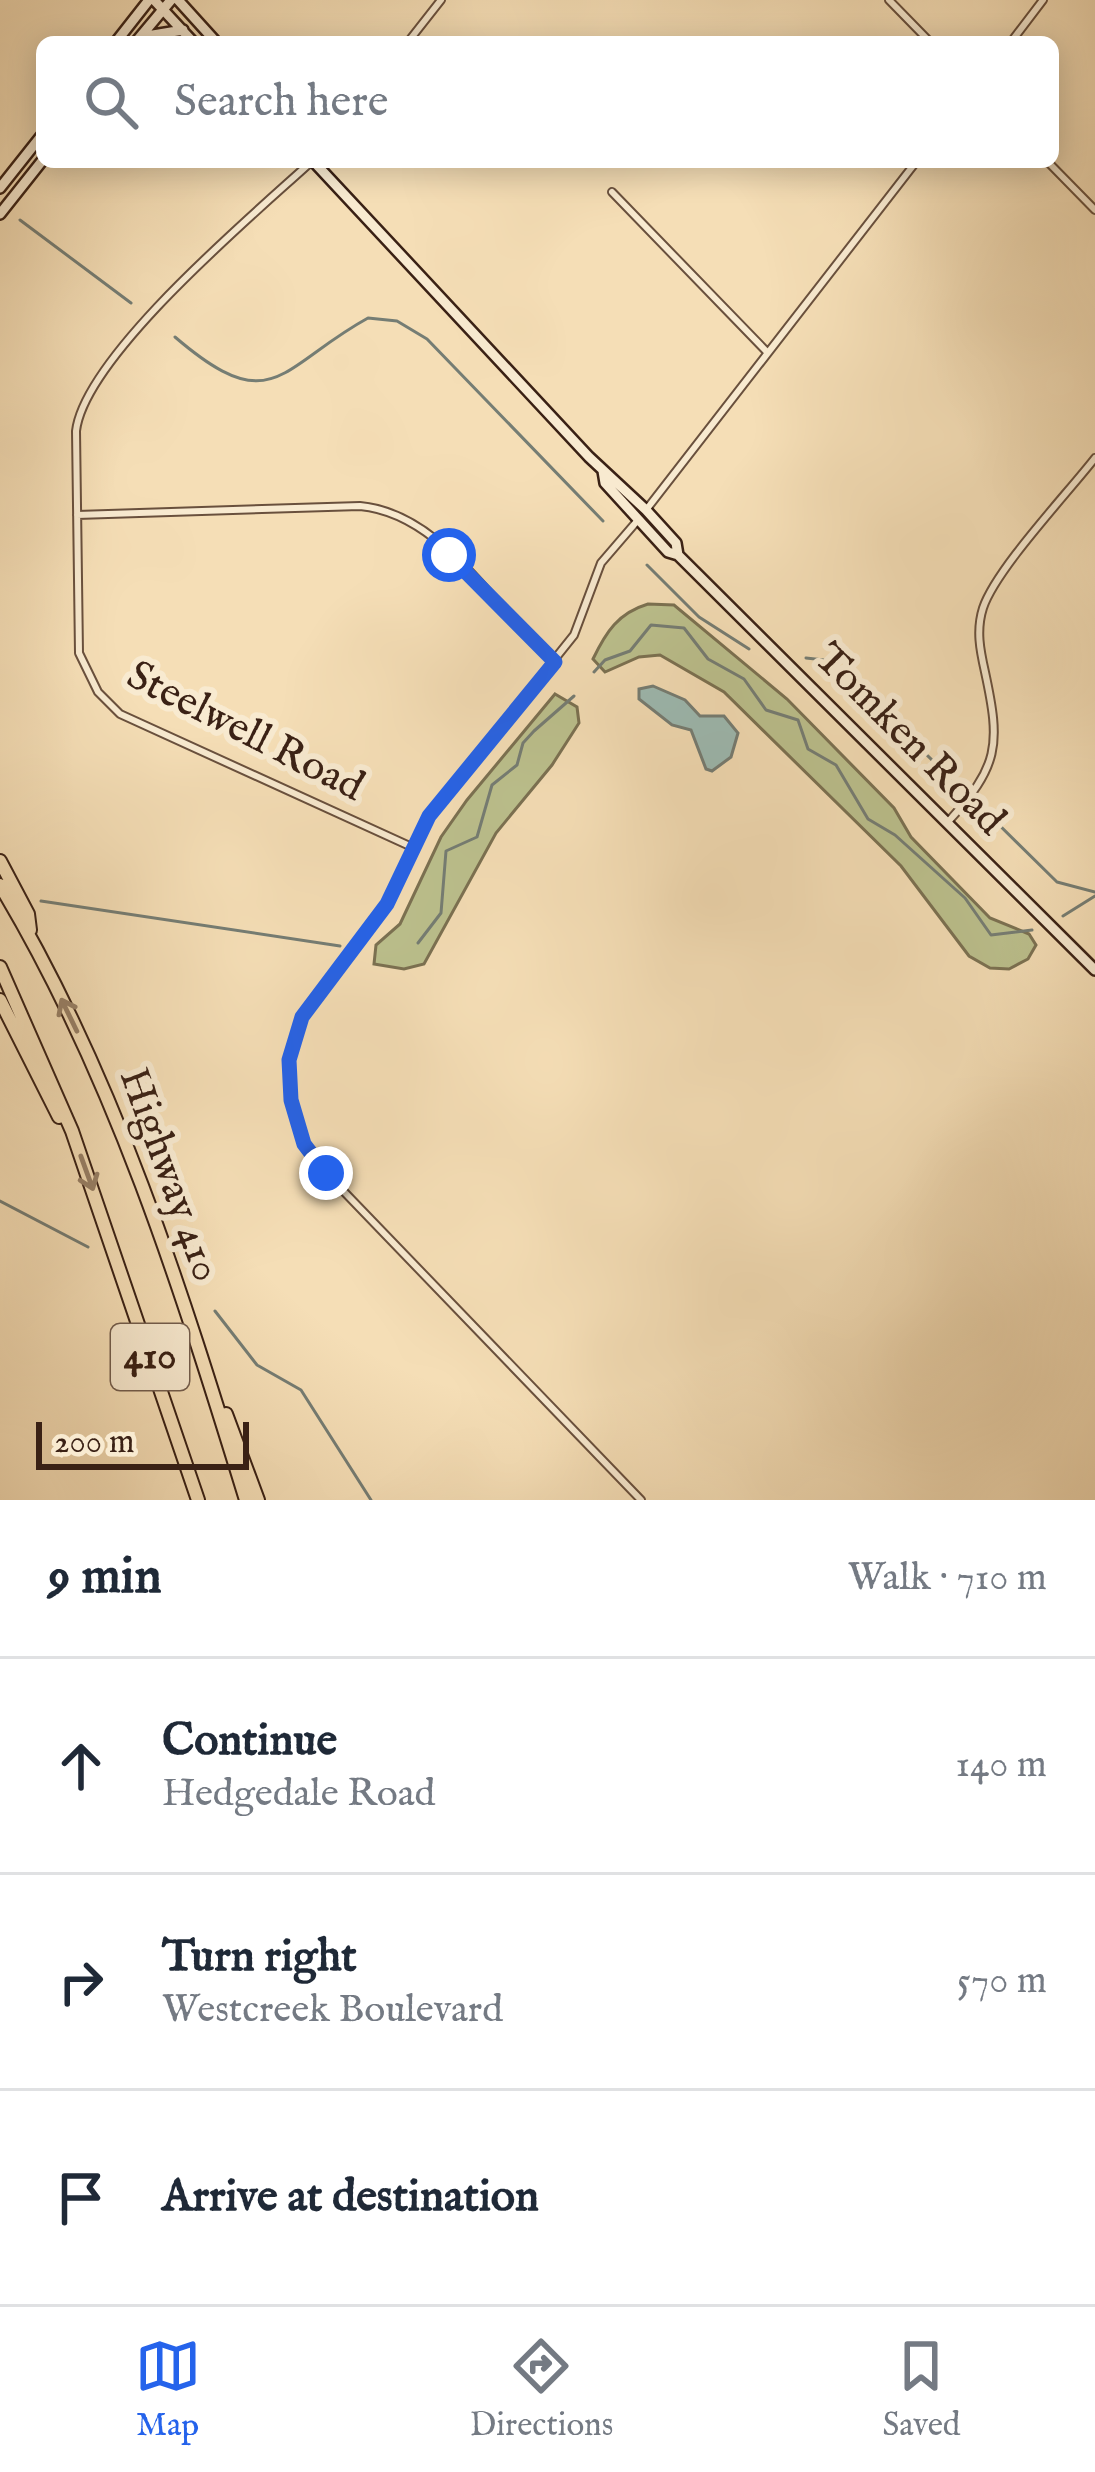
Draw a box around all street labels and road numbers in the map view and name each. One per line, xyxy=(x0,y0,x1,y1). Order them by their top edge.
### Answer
street label: Tomken Road xyxy=(802,633,1016,847)
street label: Steelwell Road xyxy=(118,650,373,815)
street label: Highway 410 xyxy=(106,1061,232,1289)
road number: 410 xyxy=(111,1324,189,1390)

